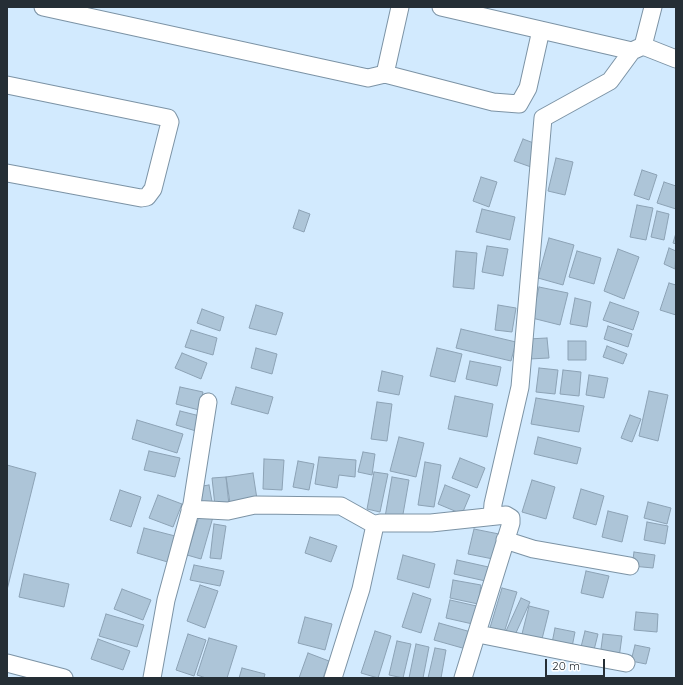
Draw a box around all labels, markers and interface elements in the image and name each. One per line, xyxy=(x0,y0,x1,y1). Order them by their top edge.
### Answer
scale bar xyxy=(547,651,607,677)
text: 20 m xyxy=(552,658,580,673)

